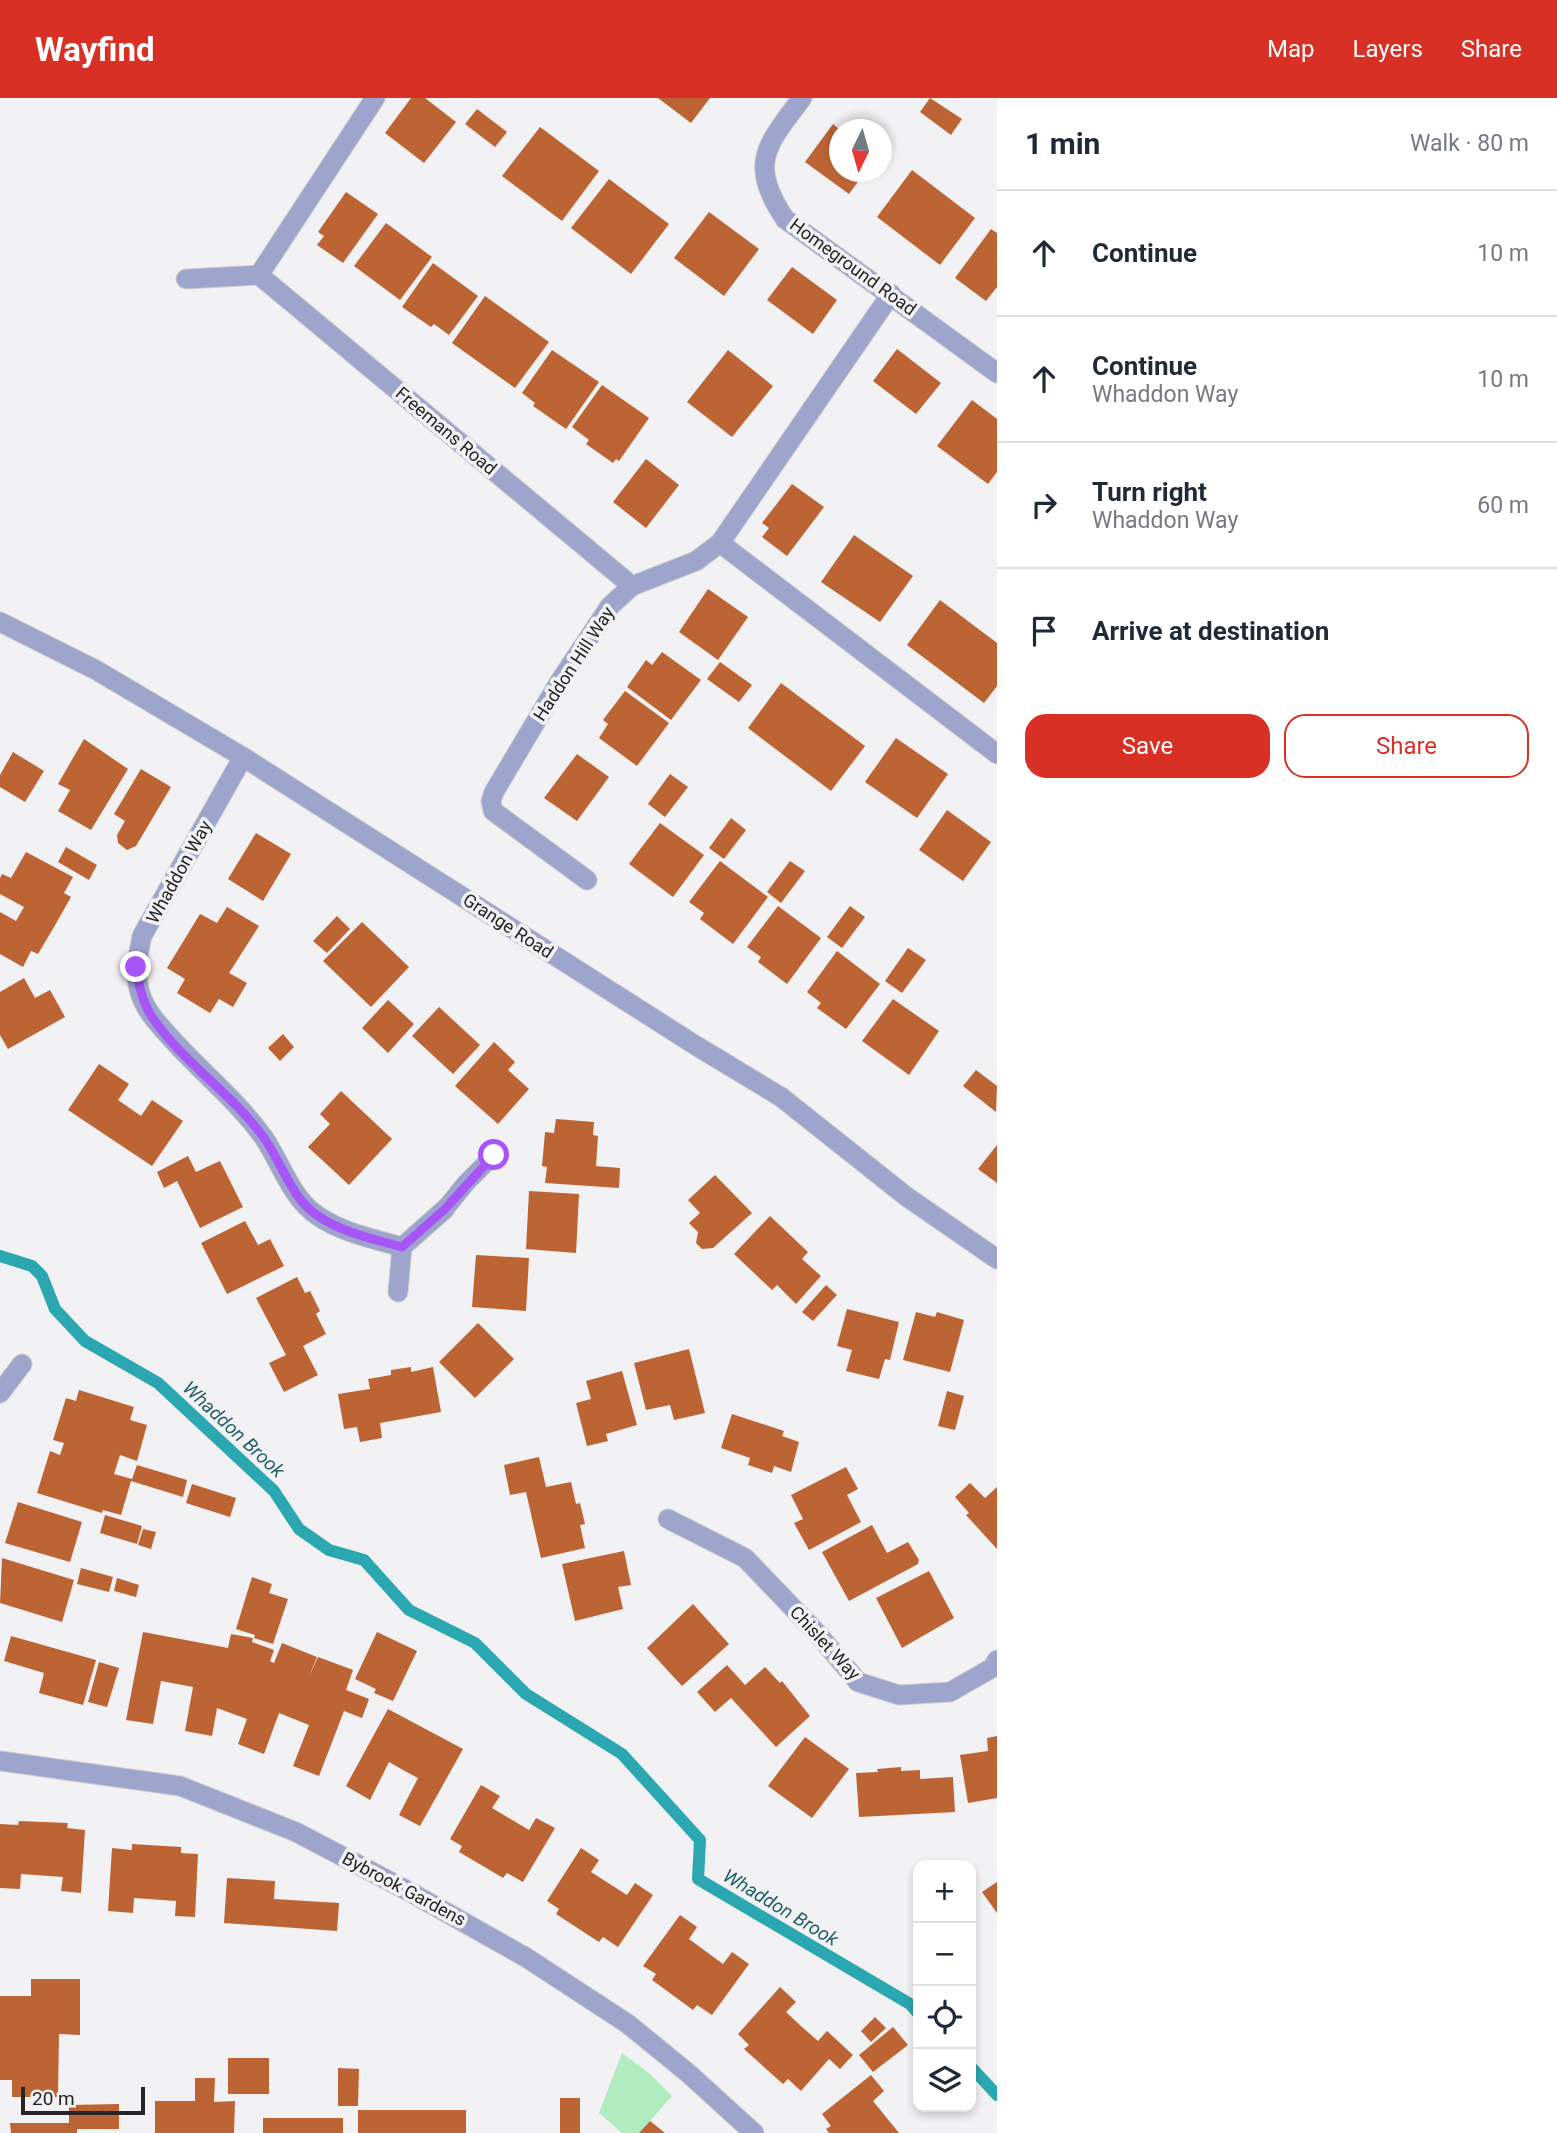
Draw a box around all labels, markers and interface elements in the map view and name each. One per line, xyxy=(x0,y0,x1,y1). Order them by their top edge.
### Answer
text: Wayfind xyxy=(35,30,155,69)
text: Map xyxy=(1267,35,1315,63)
text: Layers xyxy=(1353,35,1423,63)
text: Share xyxy=(1461,35,1522,63)
north arrow xyxy=(829,119,892,182)
text: 1 min xyxy=(1025,126,1100,161)
text: Walk · 80 m xyxy=(1410,130,1529,157)
street label: Homeground Road xyxy=(786,214,920,319)
icon: ahead xyxy=(1025,234,1063,272)
text: Continue xyxy=(1092,238,1197,268)
text: 10 m xyxy=(1477,240,1529,267)
text: Continue xyxy=(1092,351,1197,381)
icon: ahead xyxy=(1025,360,1063,398)
text: 10 m xyxy=(1477,366,1529,393)
text: Whaddon Way xyxy=(1092,381,1238,408)
street label: Freemans Road xyxy=(392,382,501,479)
text: Turn right xyxy=(1092,477,1207,507)
icon: right xyxy=(1025,486,1063,524)
text: 60 m xyxy=(1477,492,1529,519)
text: Whaddon Way xyxy=(1092,507,1238,534)
street label: Haddon Hill Way xyxy=(529,602,619,725)
icon: arrive xyxy=(1025,612,1063,650)
text: Arrive at destination xyxy=(1092,616,1329,646)
button: Save xyxy=(1025,714,1270,778)
button: Share xyxy=(1284,714,1529,778)
street label: Whaddon Way xyxy=(142,816,216,927)
street label: Grange Road xyxy=(459,889,557,962)
route end xyxy=(120,951,151,982)
route start xyxy=(478,1139,509,1170)
water label: Whaddon Brook xyxy=(178,1376,290,1483)
street label: Chislet Way xyxy=(786,1601,865,1684)
street label: Bybrook Gardens xyxy=(339,1847,470,1930)
map controls xyxy=(913,1860,976,2112)
button: + xyxy=(913,1860,976,1923)
water label: Whaddon Brook xyxy=(719,1864,843,1951)
button: − xyxy=(913,1923,976,1986)
button: locate xyxy=(913,1986,976,2049)
button: layers xyxy=(913,2049,976,2112)
scale bar xyxy=(21,2084,145,2116)
text: 20 m xyxy=(32,2087,75,2110)

